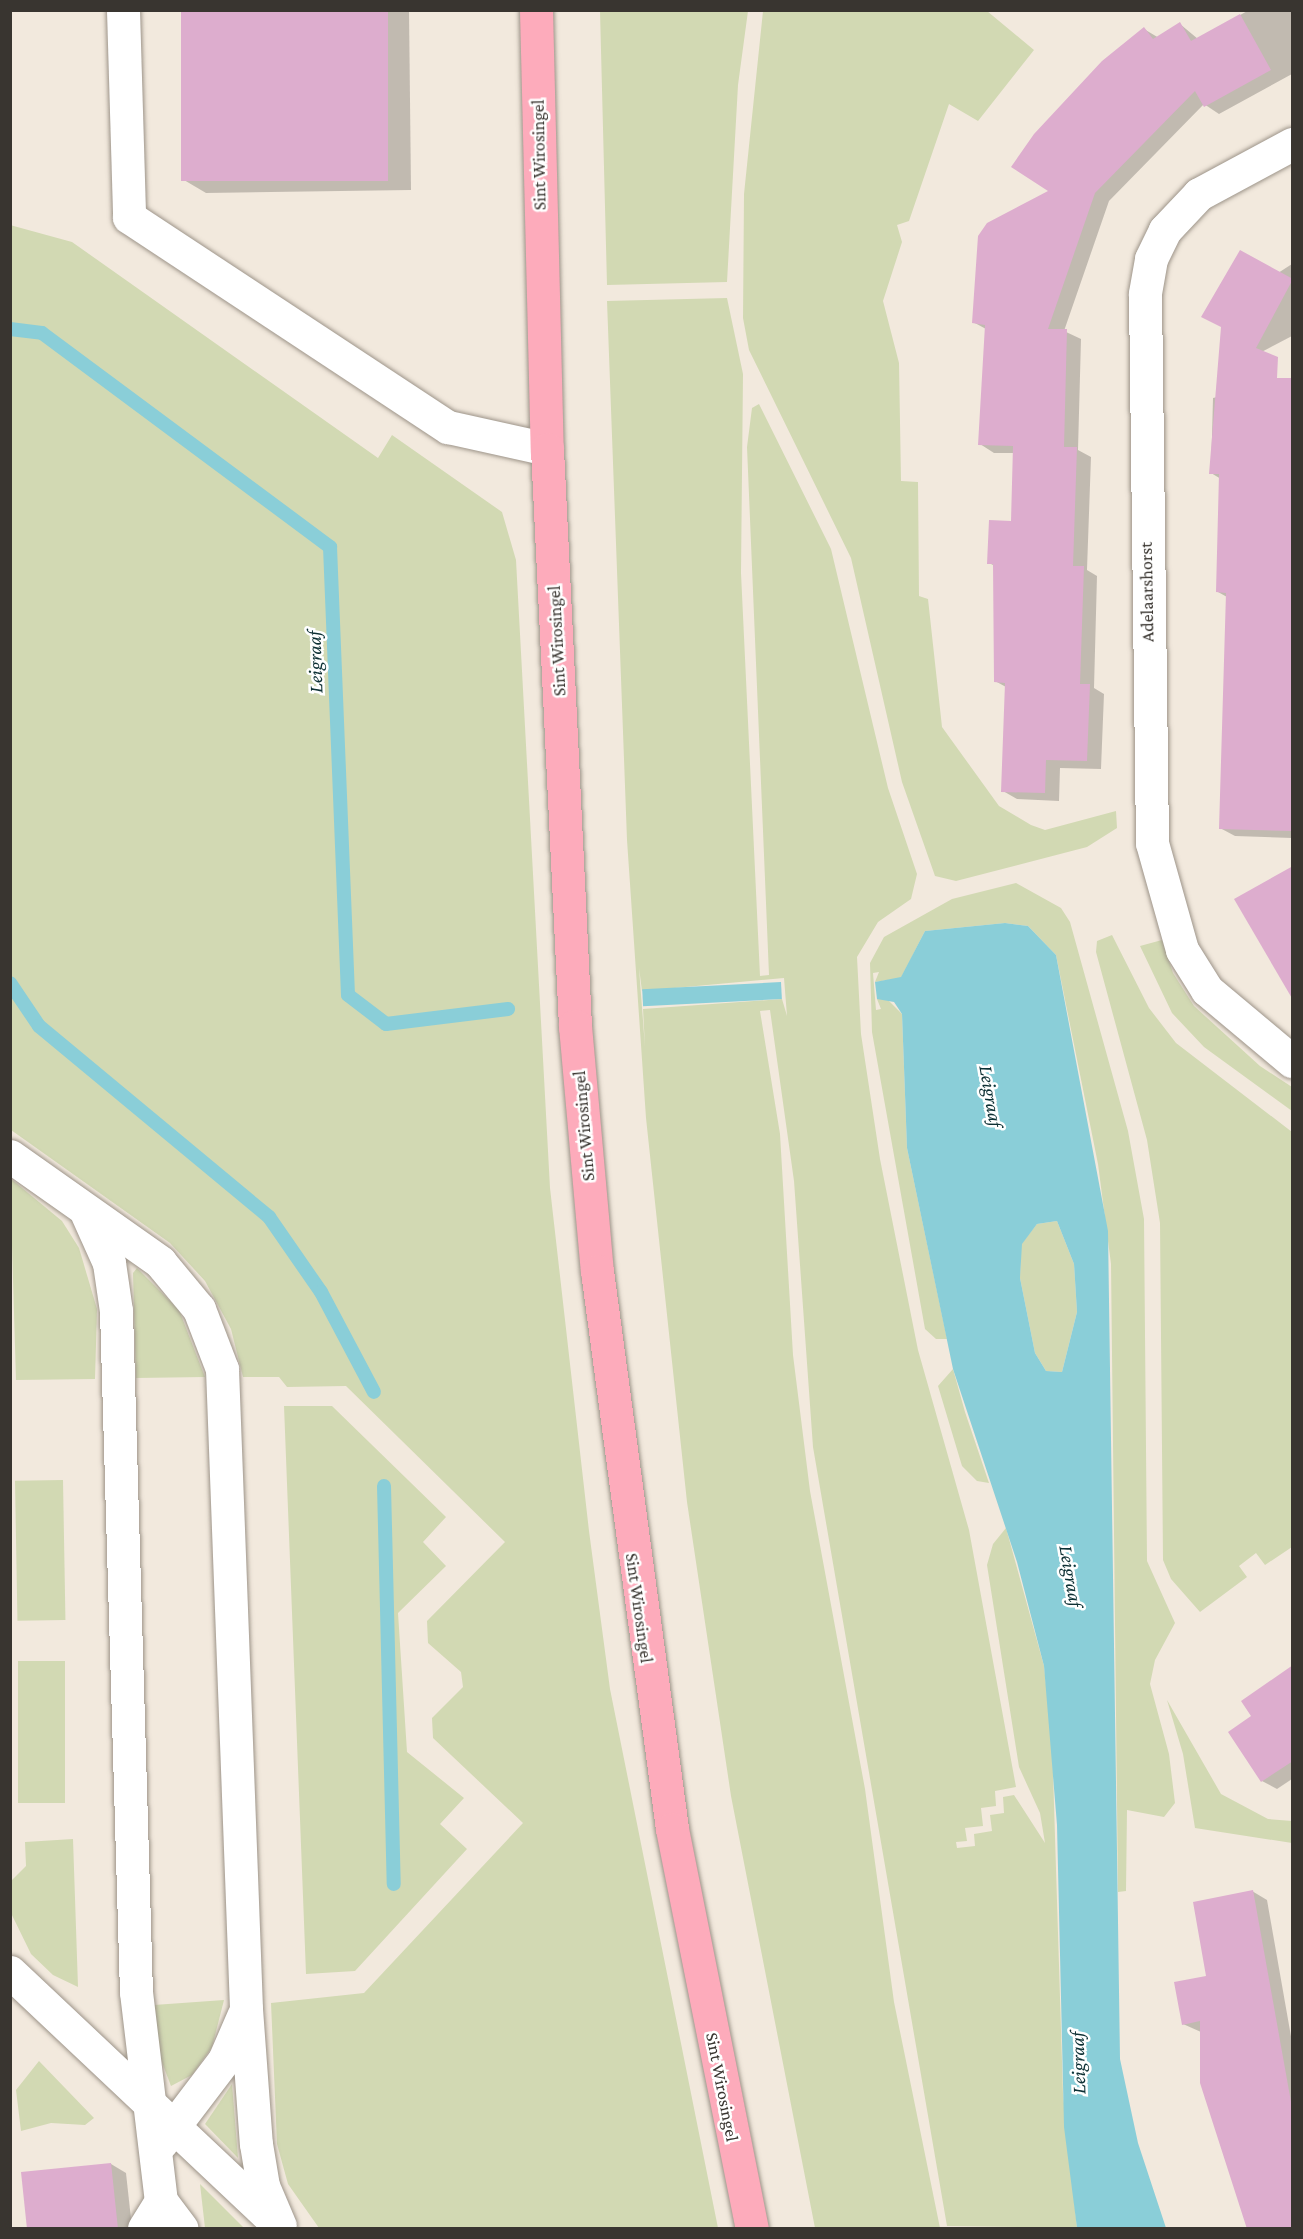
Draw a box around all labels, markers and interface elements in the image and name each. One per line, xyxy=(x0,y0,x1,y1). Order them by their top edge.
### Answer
street label: Sint Wirosingel xyxy=(527,99,551,211)
street label: Adelaarshorst xyxy=(1135,542,1159,642)
street label: Sint Wirosingel xyxy=(543,585,571,697)
water label: Leigraaf xyxy=(302,630,328,694)
water label: Leigraaf xyxy=(974,1063,1008,1129)
street label: Sint Wirosingel xyxy=(568,1070,600,1182)
water label: Leigraaf xyxy=(1054,1543,1088,1609)
street label: Sint Wirosingel xyxy=(621,1552,657,1664)
street label: Sint Wirosingel xyxy=(701,2031,743,2143)
water label: Leigraaf xyxy=(1065,2031,1091,2095)

